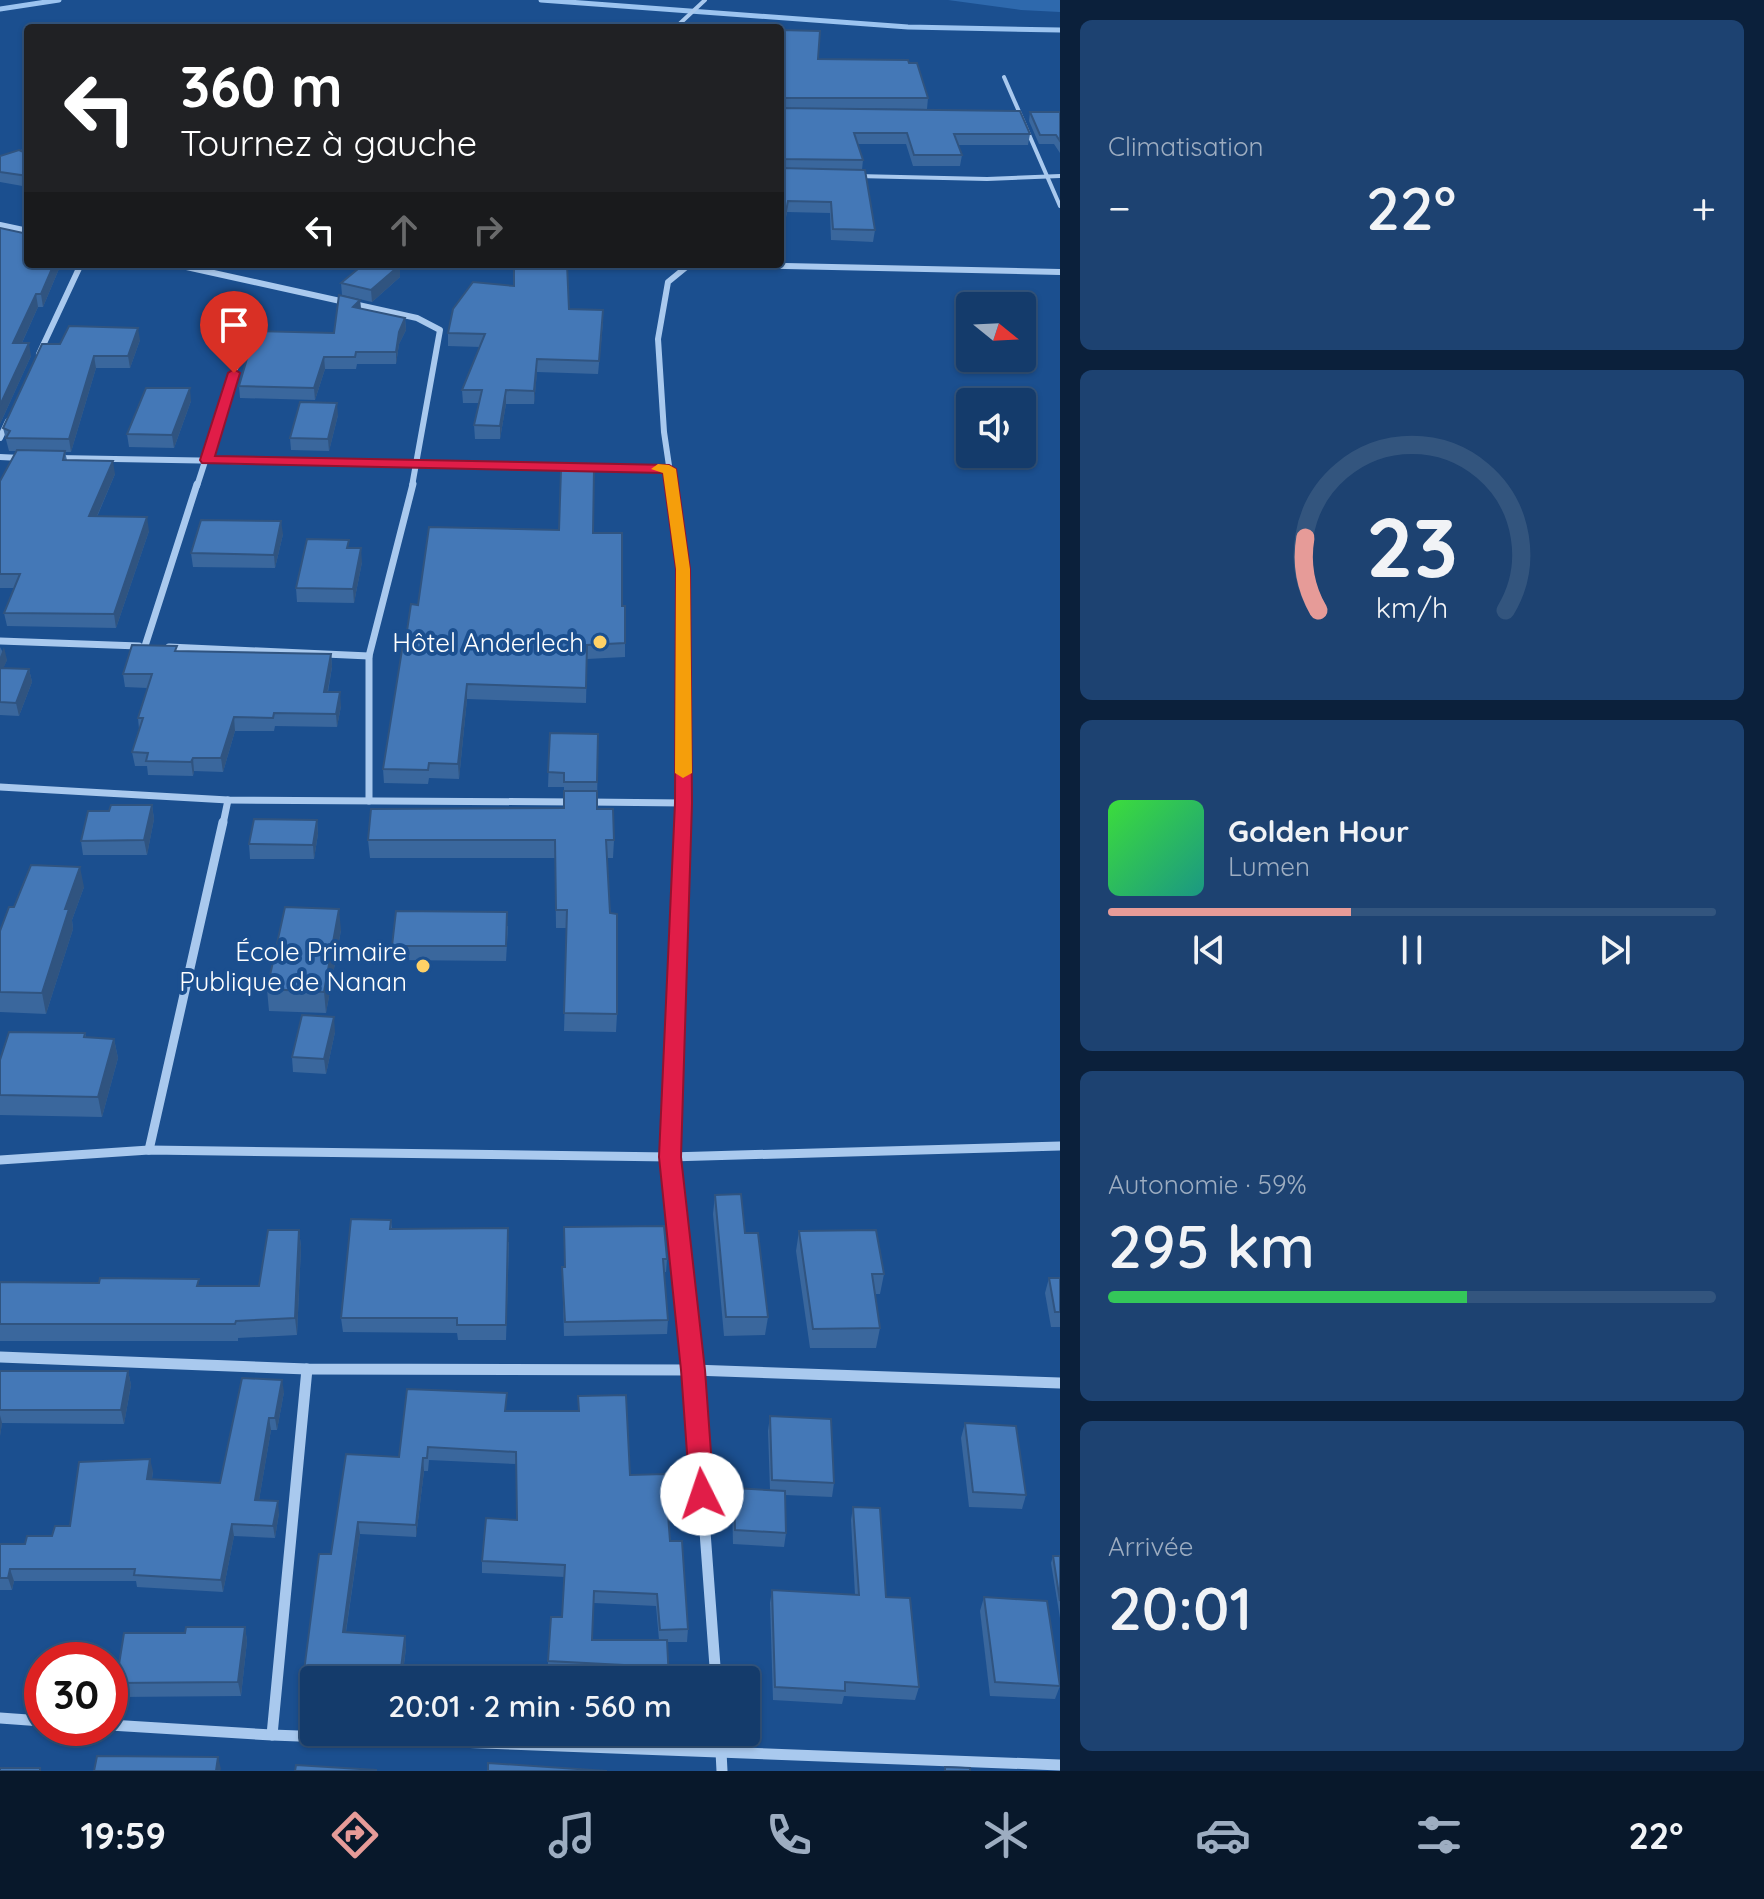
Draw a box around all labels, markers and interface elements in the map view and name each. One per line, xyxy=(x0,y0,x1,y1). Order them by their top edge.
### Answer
text: 360 m xyxy=(180,51,343,121)
icon: left xyxy=(48,56,152,160)
text: Tournez à gauche xyxy=(180,120,477,165)
text: Climatisation xyxy=(1108,130,1264,163)
text: 22° xyxy=(1366,170,1456,245)
text: − xyxy=(1108,180,1131,235)
text: + xyxy=(1691,180,1716,235)
icon: left xyxy=(298,208,342,252)
icon: ahead xyxy=(382,208,426,252)
icon: right xyxy=(466,208,510,252)
pin xyxy=(200,291,268,373)
north arrow xyxy=(956,292,1036,372)
map controls xyxy=(956,292,1036,468)
icon: arrive xyxy=(212,303,256,347)
button: sound xyxy=(956,388,1036,468)
text: 23 xyxy=(1366,494,1458,598)
text: km/h xyxy=(1376,589,1448,625)
place label: Hôtel Anderlech xyxy=(392,626,584,659)
marker: Hôtel Anderlech xyxy=(591,633,609,651)
text: Golden Hour xyxy=(1228,812,1409,850)
text: Lumen xyxy=(1228,850,1310,883)
icon: previous xyxy=(1187,928,1231,972)
icon: pause xyxy=(1390,928,1434,972)
icon: next xyxy=(1593,928,1637,972)
place label: École Primaire Publique de Nanan xyxy=(179,935,407,998)
marker: École Primaire Publique de Nanan xyxy=(414,957,432,975)
text: Autonomie · 59% xyxy=(1108,1168,1307,1201)
text: 295 km xyxy=(1108,1208,1315,1283)
position arrow xyxy=(660,1452,744,1536)
text: Arrivée xyxy=(1108,1530,1193,1563)
text: 20:01 xyxy=(1108,1570,1252,1645)
speed limit sign: 30 xyxy=(24,1642,128,1746)
text: 20:01 · 2 min · 560 m xyxy=(388,1687,672,1725)
icon: directions xyxy=(327,1807,383,1863)
icon: music xyxy=(544,1807,600,1863)
icon: phone xyxy=(761,1807,817,1863)
icon: climate xyxy=(978,1807,1034,1863)
icon: car xyxy=(1195,1807,1251,1863)
icon: filters xyxy=(1411,1807,1467,1863)
text: 19:59 xyxy=(80,1813,166,1858)
text: 22° xyxy=(1628,1813,1684,1858)

